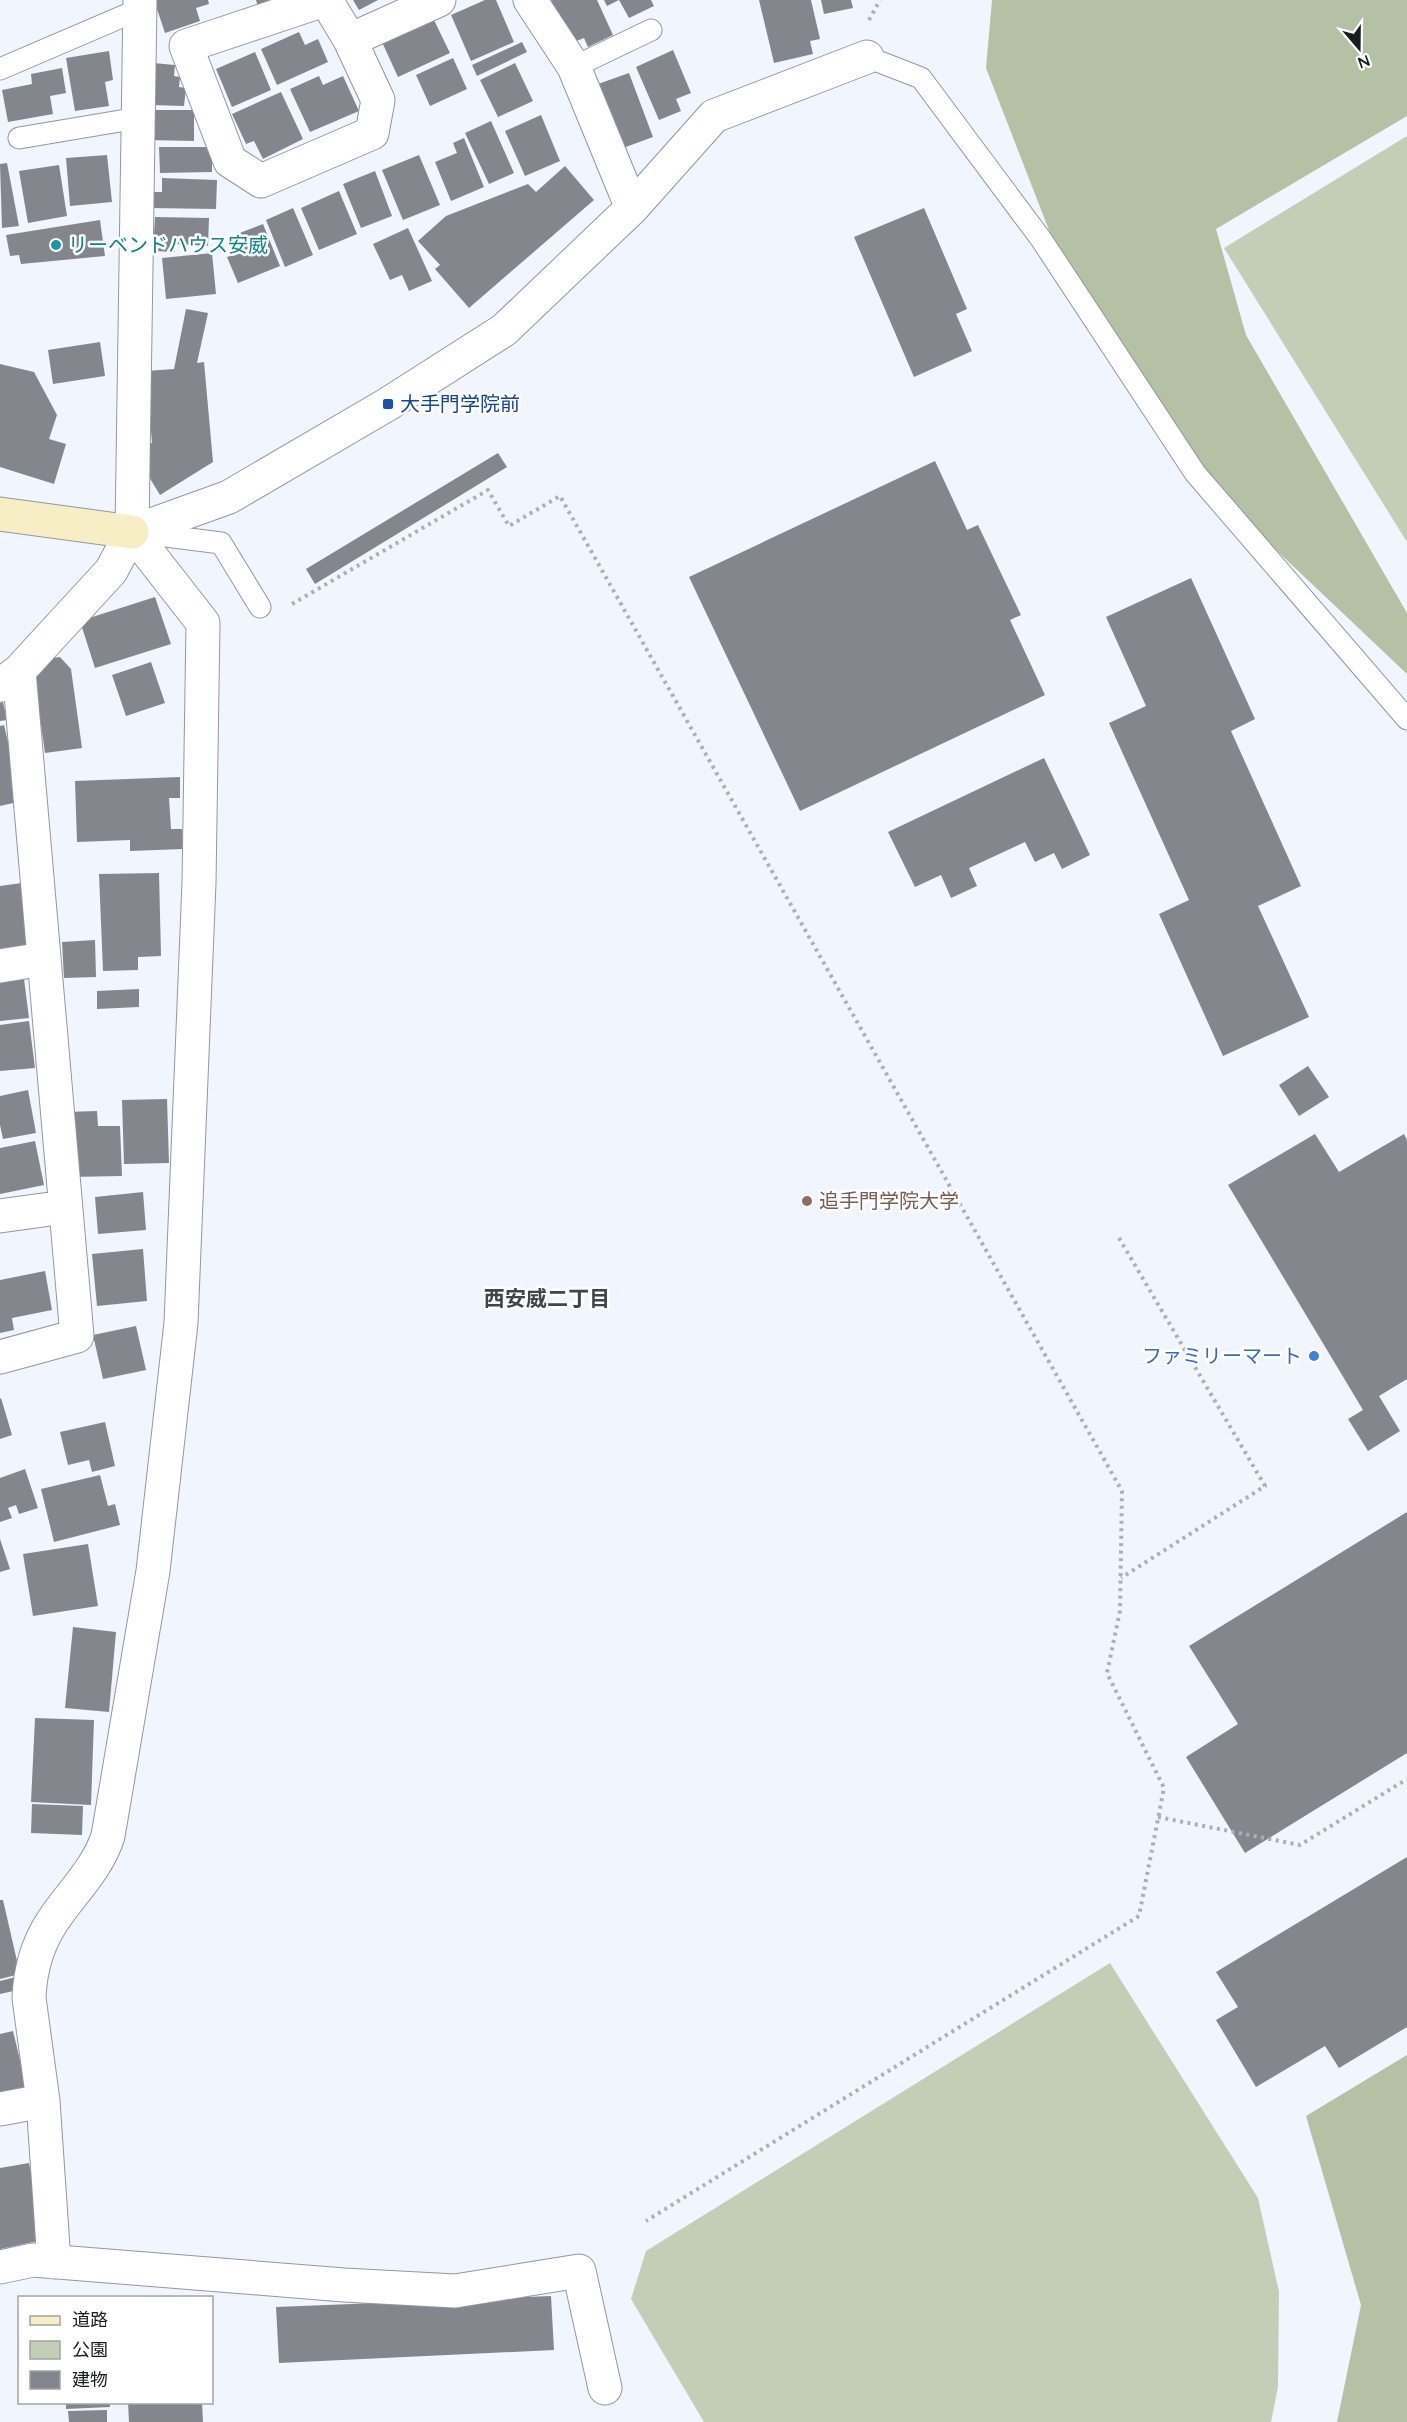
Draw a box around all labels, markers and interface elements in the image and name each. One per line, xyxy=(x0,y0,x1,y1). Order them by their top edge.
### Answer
north arrow xyxy=(1329,18,1389,78)
text: N xyxy=(1355,51,1373,74)
place label: リーベンドハウス安威 xyxy=(68,232,268,257)
marker: リーベンドハウス安威 xyxy=(49,238,63,252)
place label: 大手門学院前 xyxy=(400,391,520,416)
marker: 大手門学院前 xyxy=(381,397,395,411)
place label: 追手門学院大学 xyxy=(819,1188,959,1213)
marker: 追手門学院大学 xyxy=(800,1194,814,1208)
district label: 西安威二丁目 xyxy=(484,1285,610,1311)
place label: ファミリーマート xyxy=(1142,1343,1302,1368)
marker: ファミリーマート xyxy=(1307,1349,1321,1363)
legend xyxy=(18,2296,213,2404)
text: 道路 xyxy=(72,2308,108,2331)
text: 公園 xyxy=(72,2338,108,2361)
text: 建物 xyxy=(72,2368,108,2391)

